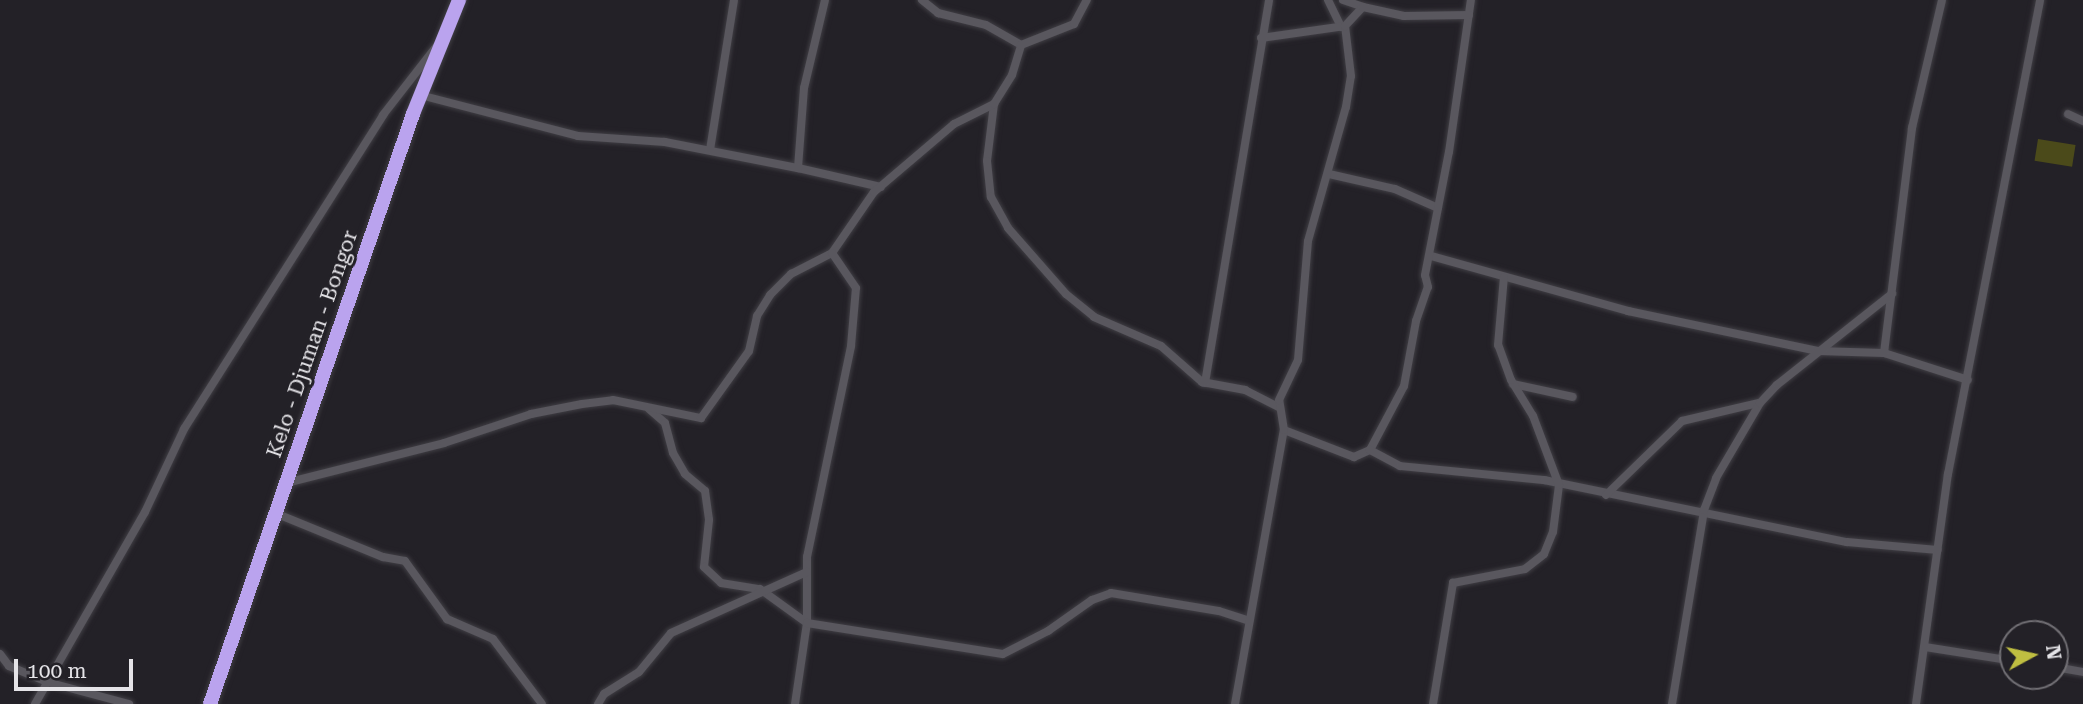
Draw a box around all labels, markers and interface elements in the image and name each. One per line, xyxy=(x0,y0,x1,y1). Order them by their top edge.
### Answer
street label: Kelo - Djuman - Bongor xyxy=(261,227,363,461)
north arrow xyxy=(1999,620,2069,690)
text: N xyxy=(2041,643,2066,661)
scale bar xyxy=(18,644,136,688)
text: 100 m xyxy=(27,659,87,683)

